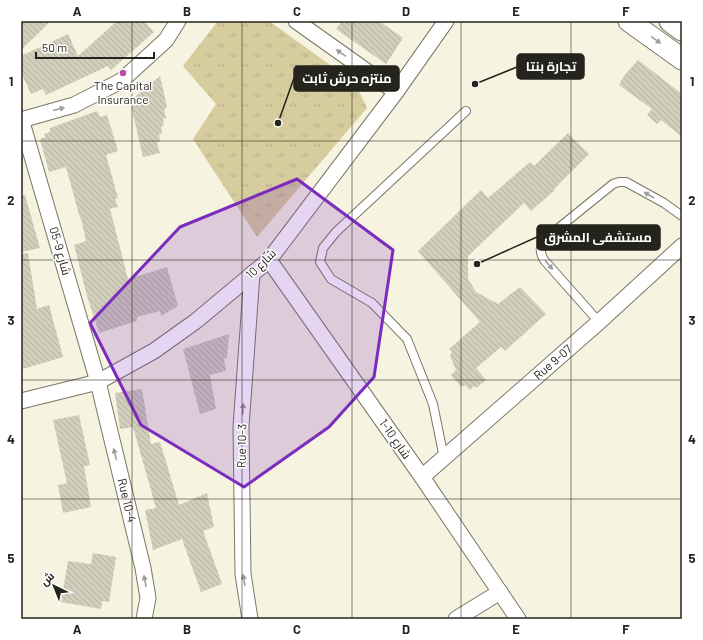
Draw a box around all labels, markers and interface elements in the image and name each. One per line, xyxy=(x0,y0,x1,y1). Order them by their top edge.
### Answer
text: A xyxy=(73,3,82,19)
text: B xyxy=(183,3,191,19)
text: C xyxy=(293,3,301,19)
text: D xyxy=(402,3,410,19)
text: E xyxy=(512,3,520,19)
text: F xyxy=(622,3,630,19)
scale bar xyxy=(36,34,154,60)
one-way arrow xyxy=(650,36,661,44)
text: 50 m xyxy=(42,40,67,54)
one-way arrow xyxy=(336,49,347,58)
callout: تجارة بنتا xyxy=(517,54,584,79)
text: تجارة بنتا xyxy=(526,58,577,74)
callout: منتزه حرش ثابت xyxy=(294,66,399,91)
marker: The Capital Insurance xyxy=(118,68,128,78)
text: منتزه حرش ثابت xyxy=(302,70,392,86)
text: 1 xyxy=(9,73,13,89)
text: 1 xyxy=(690,73,694,89)
place label: The Capital Insurance xyxy=(94,78,152,106)
one-way arrow xyxy=(53,106,65,112)
text: 2 xyxy=(7,192,15,208)
one-way arrow xyxy=(644,192,655,198)
text: 2 xyxy=(688,192,696,208)
street label: شارع 9-05 xyxy=(45,225,75,277)
callout: مستشفى المشرق xyxy=(537,225,660,250)
text: مستشفى المشرق xyxy=(544,229,652,246)
street label: شارع 10 xyxy=(242,245,280,282)
one-way arrow xyxy=(544,260,553,271)
text: 3 xyxy=(7,312,15,328)
text: 3 xyxy=(688,312,696,328)
street label: Rue 9-07 xyxy=(530,341,574,382)
one-way arrow xyxy=(239,403,246,415)
street label: شارع 10-1 xyxy=(375,416,415,462)
street label: Rue 10-3 xyxy=(234,424,248,468)
text: 4 xyxy=(7,431,15,447)
text: 4 xyxy=(688,431,696,447)
one-way arrow xyxy=(112,448,118,460)
street label: Rue 10-4 xyxy=(116,477,140,524)
text: 5 xyxy=(7,550,15,566)
text: 5 xyxy=(688,550,696,566)
north arrow xyxy=(34,566,74,606)
text: ش xyxy=(37,569,57,589)
one-way arrow xyxy=(241,574,247,587)
one-way arrow xyxy=(142,575,148,587)
text: A xyxy=(73,621,82,637)
text: B xyxy=(183,621,191,637)
text: C xyxy=(293,621,301,637)
text: D xyxy=(402,621,410,637)
text: E xyxy=(512,621,520,637)
text: F xyxy=(622,621,630,637)

